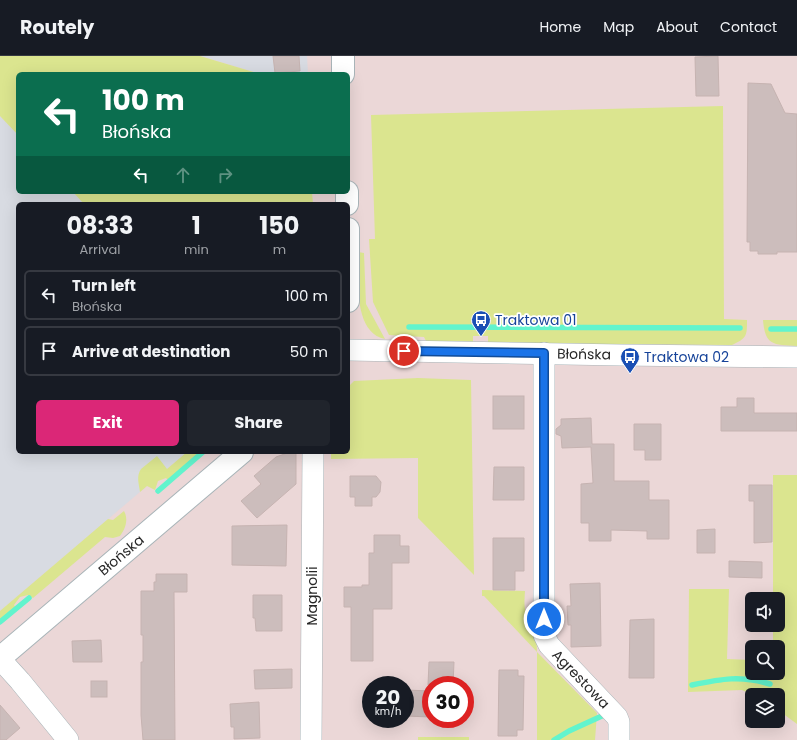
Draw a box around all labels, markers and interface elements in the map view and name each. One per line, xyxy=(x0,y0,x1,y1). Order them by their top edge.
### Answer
text: Routely xyxy=(20,14,94,41)
text: Home xyxy=(539,17,581,37)
text: Map xyxy=(603,17,634,37)
text: About xyxy=(656,17,698,37)
text: Contact xyxy=(720,17,777,37)
text: 100 m xyxy=(102,81,185,120)
icon: left xyxy=(36,88,88,140)
text: Błońska xyxy=(102,119,171,144)
icon: left xyxy=(130,164,152,186)
icon: ahead xyxy=(172,164,194,186)
icon: right xyxy=(214,164,236,186)
text: 08:33 xyxy=(66,209,133,242)
text: 1 xyxy=(192,209,201,242)
text: 150 xyxy=(259,209,300,242)
text: Arrival xyxy=(79,240,120,259)
text: min xyxy=(184,240,209,259)
text: m xyxy=(273,240,286,259)
text: Turn left xyxy=(72,275,136,296)
icon: left xyxy=(38,284,60,306)
text: 100 m xyxy=(285,285,328,306)
text: Błońska xyxy=(72,297,122,316)
bus stop icon: Traktowa 01 xyxy=(470,309,492,337)
place label: Traktowa 01 xyxy=(495,310,576,330)
pin xyxy=(387,334,421,368)
icon: arrive xyxy=(38,340,60,362)
icon: arrive xyxy=(393,340,415,362)
text: Arrive at destination xyxy=(72,341,230,362)
text: 50 m xyxy=(290,341,328,362)
street label: Błońska xyxy=(557,344,611,364)
bus stop icon: Traktowa 02 xyxy=(619,346,641,374)
place label: Traktowa 02 xyxy=(644,347,729,367)
button: Exit xyxy=(36,400,179,446)
button: Share xyxy=(187,400,330,446)
street label: Błońska xyxy=(94,530,148,580)
street label: Magnolii xyxy=(302,566,322,626)
map controls xyxy=(745,592,785,728)
button: sound xyxy=(745,592,785,632)
position arrow xyxy=(523,598,565,640)
button: search xyxy=(745,640,785,680)
street label: Agrestowa xyxy=(548,645,614,713)
speed limit sign: 30 xyxy=(422,676,474,728)
text: 20 xyxy=(376,683,400,711)
button: layers xyxy=(745,688,785,728)
text: km/h xyxy=(375,704,401,719)

